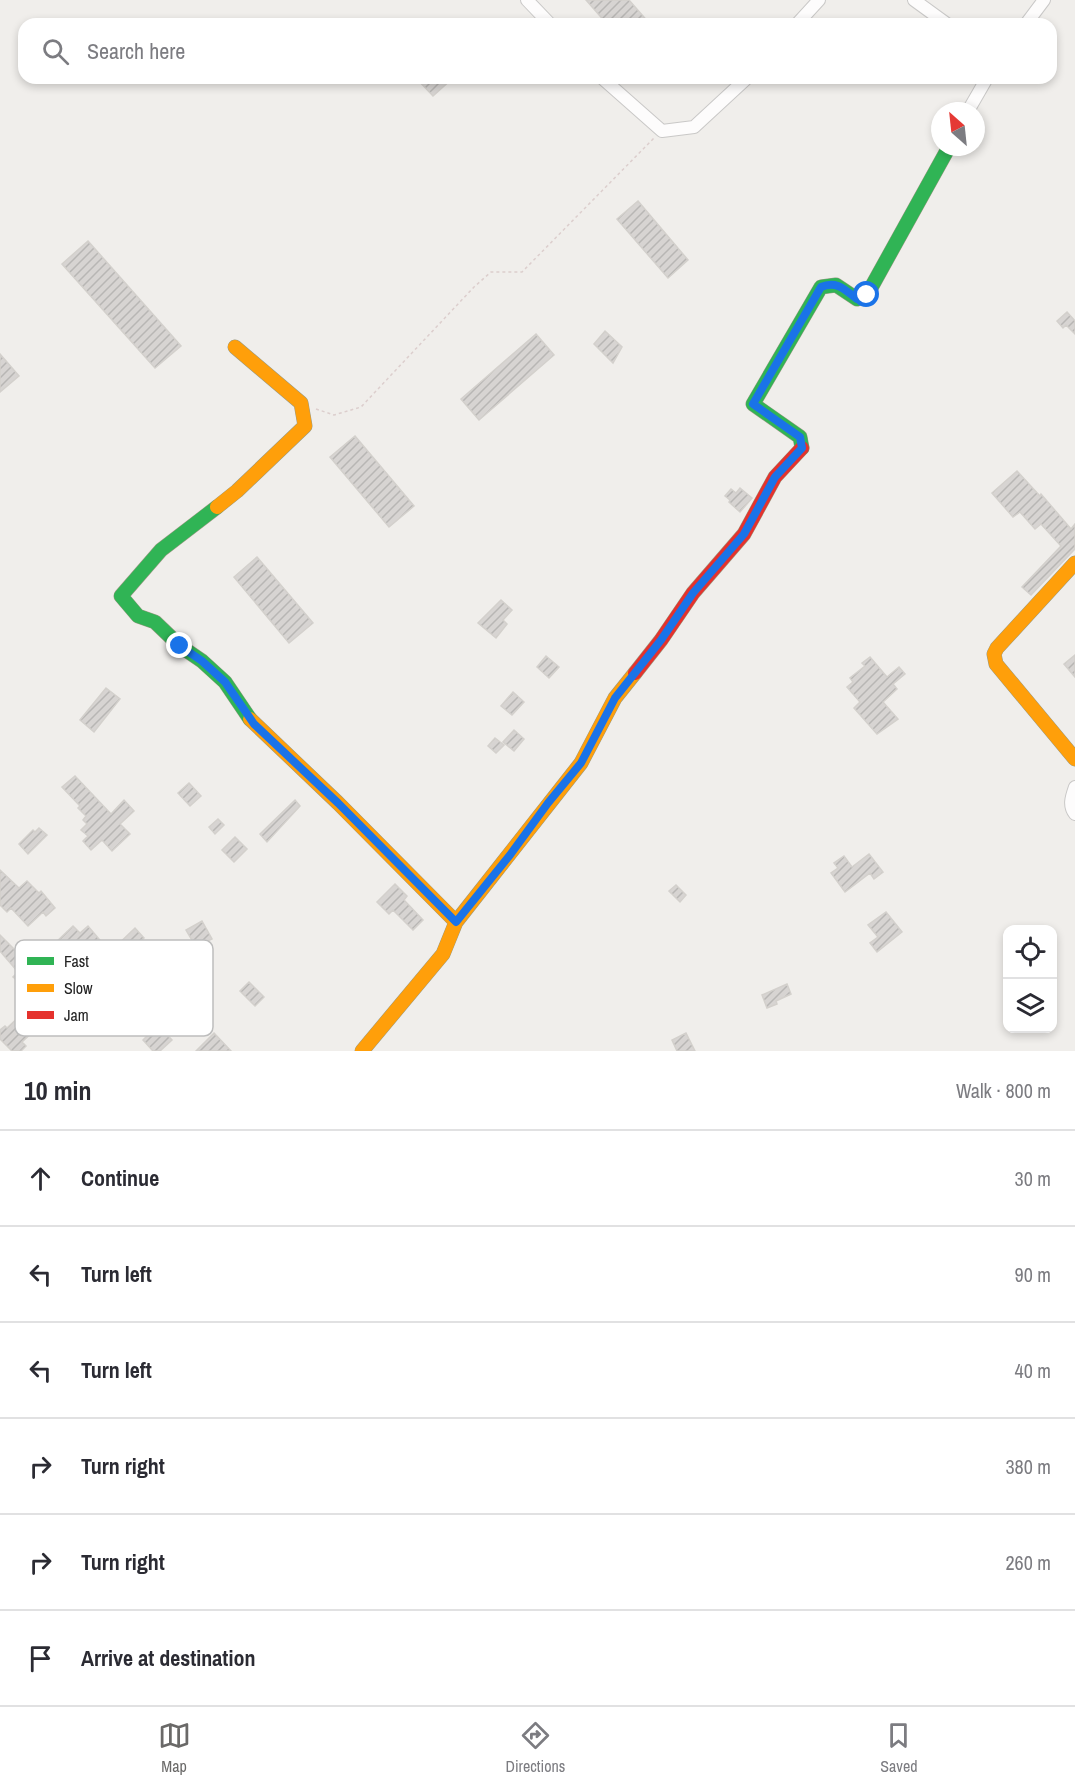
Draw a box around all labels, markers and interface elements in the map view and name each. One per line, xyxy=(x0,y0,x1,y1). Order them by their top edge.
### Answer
search box xyxy=(18,18,1057,84)
icon: search xyxy=(39,35,72,68)
text: Search here xyxy=(87,36,185,66)
north arrow xyxy=(931,102,985,156)
route start xyxy=(853,281,879,307)
route end xyxy=(166,632,192,658)
map controls xyxy=(1003,925,1057,1033)
button: locate xyxy=(1003,925,1057,979)
legend xyxy=(15,940,213,1036)
text: Fast xyxy=(64,950,89,972)
text: Slow xyxy=(64,977,93,999)
button: layers xyxy=(1003,979,1057,1033)
text: Jam xyxy=(64,1004,89,1026)
text: 10 min xyxy=(24,1073,92,1108)
text: Walk · 800 m xyxy=(956,1077,1051,1104)
icon: ahead xyxy=(24,1162,57,1195)
text: Continue xyxy=(81,1163,159,1193)
text: 30 m xyxy=(1015,1165,1051,1192)
icon: left xyxy=(24,1258,57,1291)
text: Turn left xyxy=(81,1259,152,1289)
text: 90 m xyxy=(1015,1261,1051,1288)
icon: left xyxy=(24,1354,57,1387)
text: Turn left xyxy=(81,1355,152,1385)
text: 40 m xyxy=(1015,1357,1051,1384)
icon: right xyxy=(24,1450,57,1483)
text: Turn right xyxy=(81,1451,165,1481)
text: 380 m xyxy=(1005,1453,1051,1480)
icon: right xyxy=(24,1546,57,1579)
text: Turn right xyxy=(81,1547,165,1577)
text: 260 m xyxy=(1005,1549,1051,1576)
icon: arrive xyxy=(24,1642,57,1675)
text: Arrive at destination xyxy=(81,1643,255,1673)
tab: Map xyxy=(158,1719,191,1777)
tab: Directions xyxy=(506,1719,565,1777)
tab: Saved xyxy=(880,1719,918,1777)

